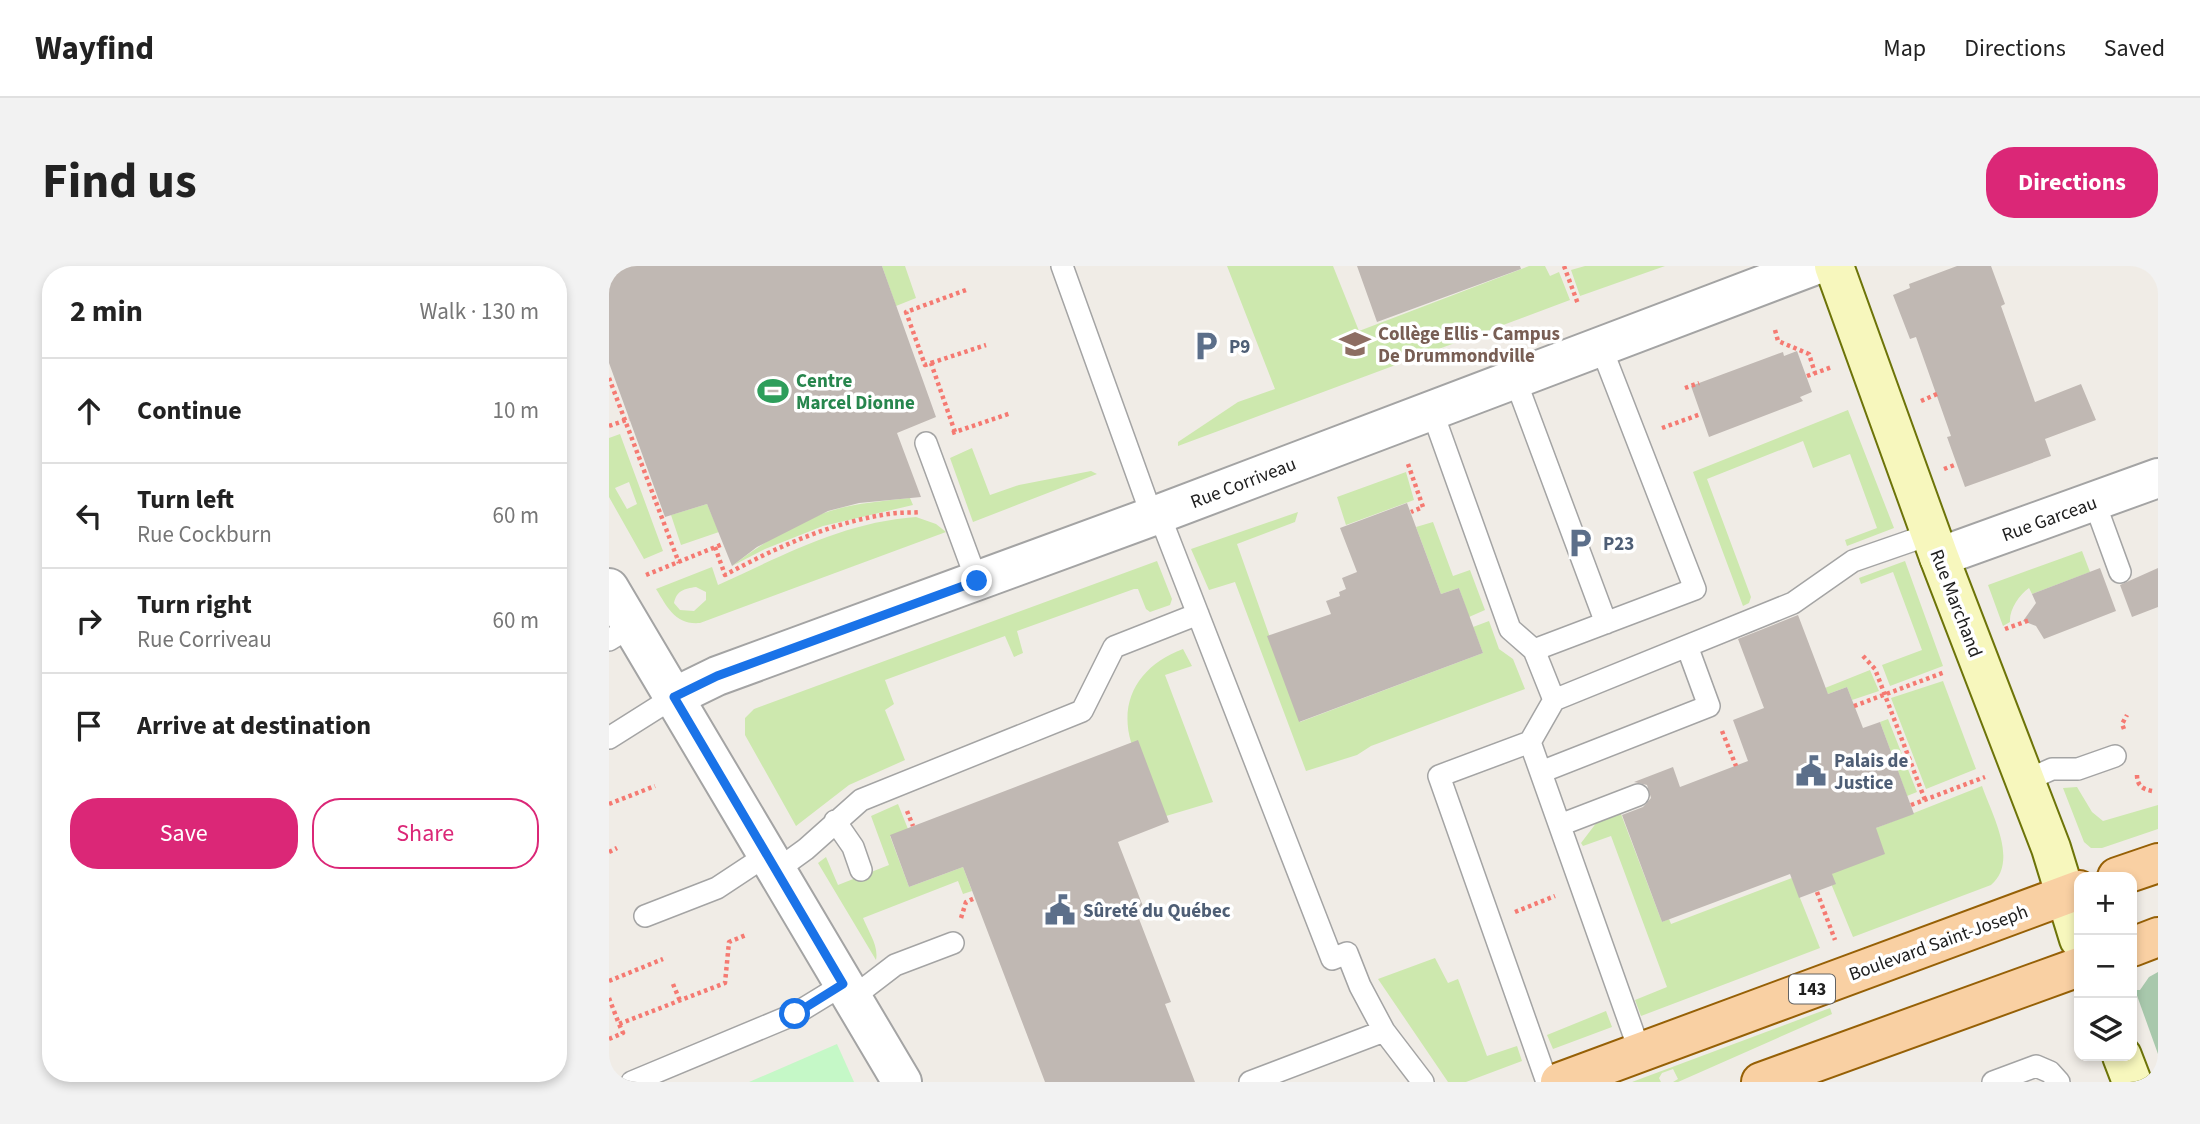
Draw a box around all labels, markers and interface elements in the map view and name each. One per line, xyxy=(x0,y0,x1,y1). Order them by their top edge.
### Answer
text: Wayfind xyxy=(35,25,154,72)
text: Map xyxy=(1883,31,1926,66)
text: Directions xyxy=(1964,31,2066,66)
text: Saved xyxy=(2104,31,2165,66)
text: Find us xyxy=(42,147,197,217)
button: Directions xyxy=(1986,147,2158,218)
text: 2 min xyxy=(70,290,143,333)
text: Walk · 130 m xyxy=(420,295,539,328)
place label: Collège Ellis - Campus De Drummondville xyxy=(1378,321,1560,370)
school or university icon: Collège Ellis - Campus De Drummondville xyxy=(1338,327,1372,361)
parking icon: P9 xyxy=(1189,329,1223,363)
place label: P9 xyxy=(1229,334,1250,361)
place label: Centre Marcel Dionne xyxy=(796,368,915,417)
sports icon: Centre Marcel Dionne xyxy=(756,374,790,408)
icon: ahead xyxy=(70,392,108,430)
text: Continue xyxy=(137,392,242,429)
text: 10 m xyxy=(492,394,539,427)
street label: Rue Corriveau xyxy=(1187,451,1300,516)
text: Turn left xyxy=(137,481,234,518)
street label: Rue Garceau xyxy=(1998,490,2101,549)
icon: left xyxy=(70,497,108,535)
text: 60 m xyxy=(492,499,539,532)
text: Rue Cockburn xyxy=(137,518,272,551)
parking icon: P23 xyxy=(1563,526,1597,560)
place label: P23 xyxy=(1603,531,1634,558)
street label: Rue Marchand xyxy=(1923,546,1989,661)
route end xyxy=(961,565,992,596)
text: Turn right xyxy=(137,586,252,623)
icon: right xyxy=(70,602,108,640)
text: 60 m xyxy=(492,604,539,637)
text: Rue Corriveau xyxy=(137,623,272,656)
icon: arrive xyxy=(70,707,108,745)
text: Arrive at destination xyxy=(137,707,371,744)
place label: Palais de Justice xyxy=(1834,748,1908,797)
public building icon: Palais de Justice xyxy=(1794,754,1828,788)
button: Save xyxy=(70,798,298,869)
button: Share xyxy=(312,798,539,869)
map controls xyxy=(2074,872,2137,1061)
button: + xyxy=(2074,872,2137,935)
public building icon: Sûreté du Québec xyxy=(1043,893,1077,927)
place label: Sûreté du Québec xyxy=(1083,898,1231,925)
street label: Boulevard Saint-Joseph xyxy=(1845,898,2032,988)
button: − xyxy=(2074,935,2137,998)
road number: 143 xyxy=(1789,974,1835,1004)
route start xyxy=(779,998,810,1029)
button: layers xyxy=(2074,998,2137,1061)

